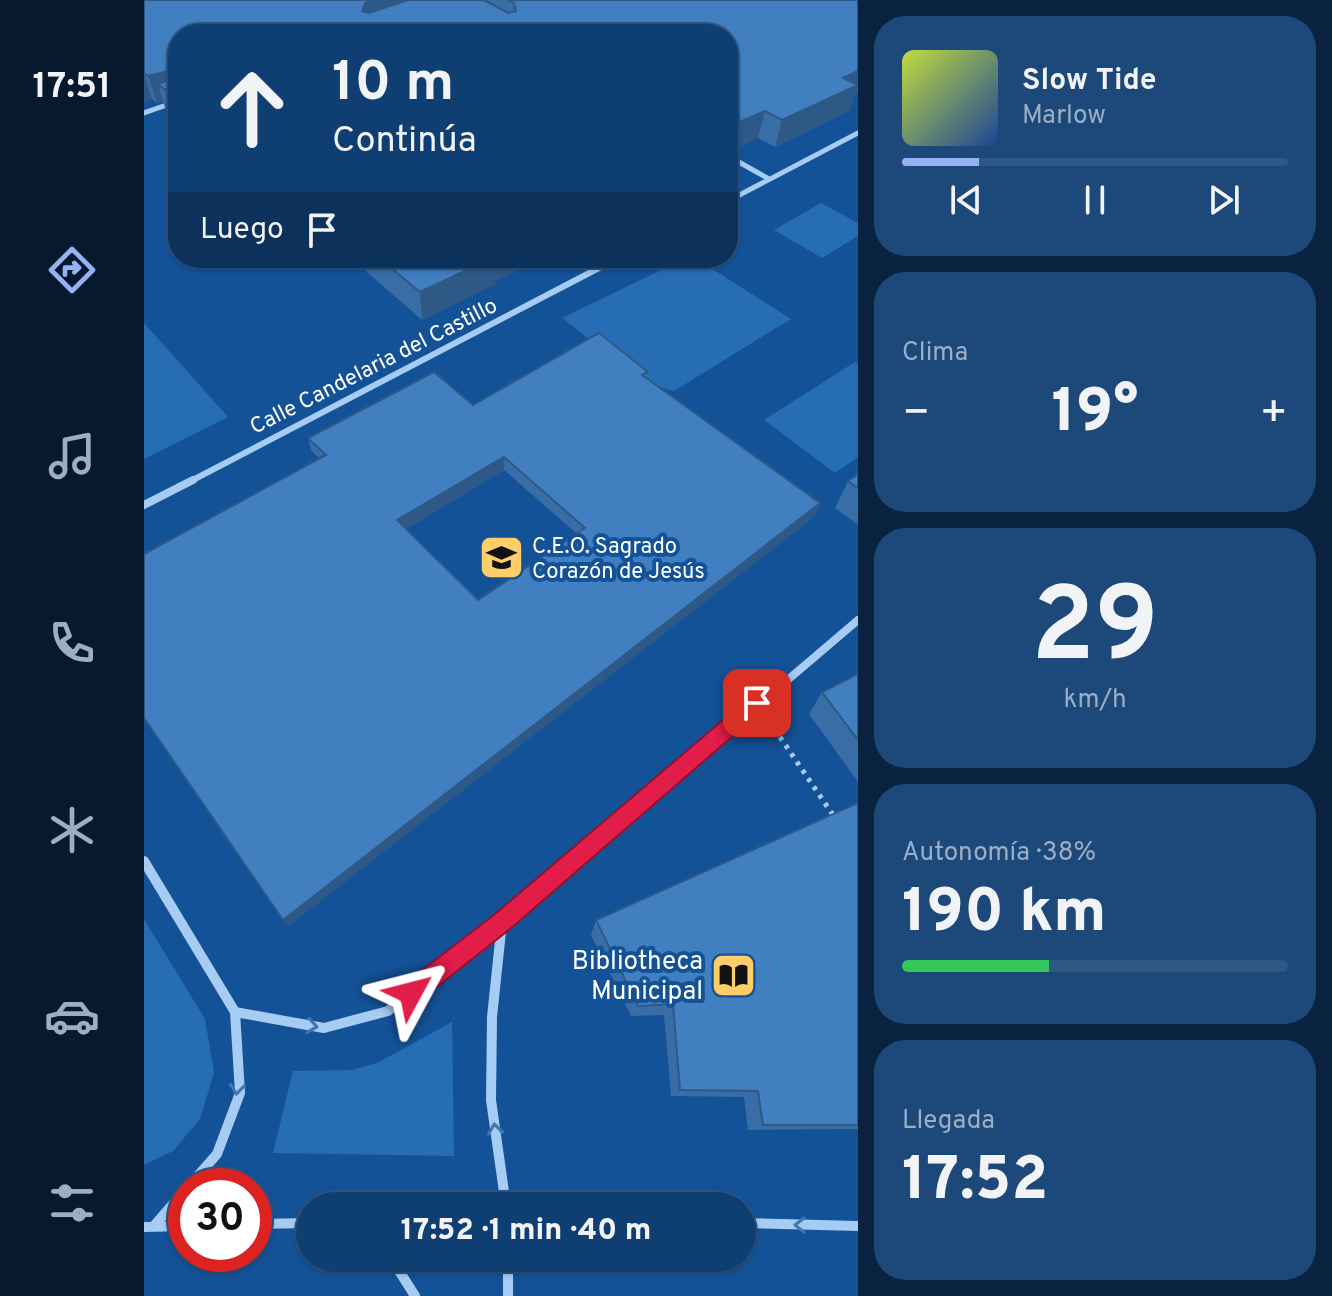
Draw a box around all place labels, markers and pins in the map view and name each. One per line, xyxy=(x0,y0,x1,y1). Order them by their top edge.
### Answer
school or university icon: C.E.O. Sagrado Corazón de Jesús xyxy=(477,534,525,582)
place label: C.E.O. Sagrado Corazón de Jesús xyxy=(532,534,705,586)
pin xyxy=(723,669,791,737)
place label: Bibliotheca Municipal xyxy=(572,946,703,1009)
library icon: Bibliotheca Municipal xyxy=(710,951,758,999)

